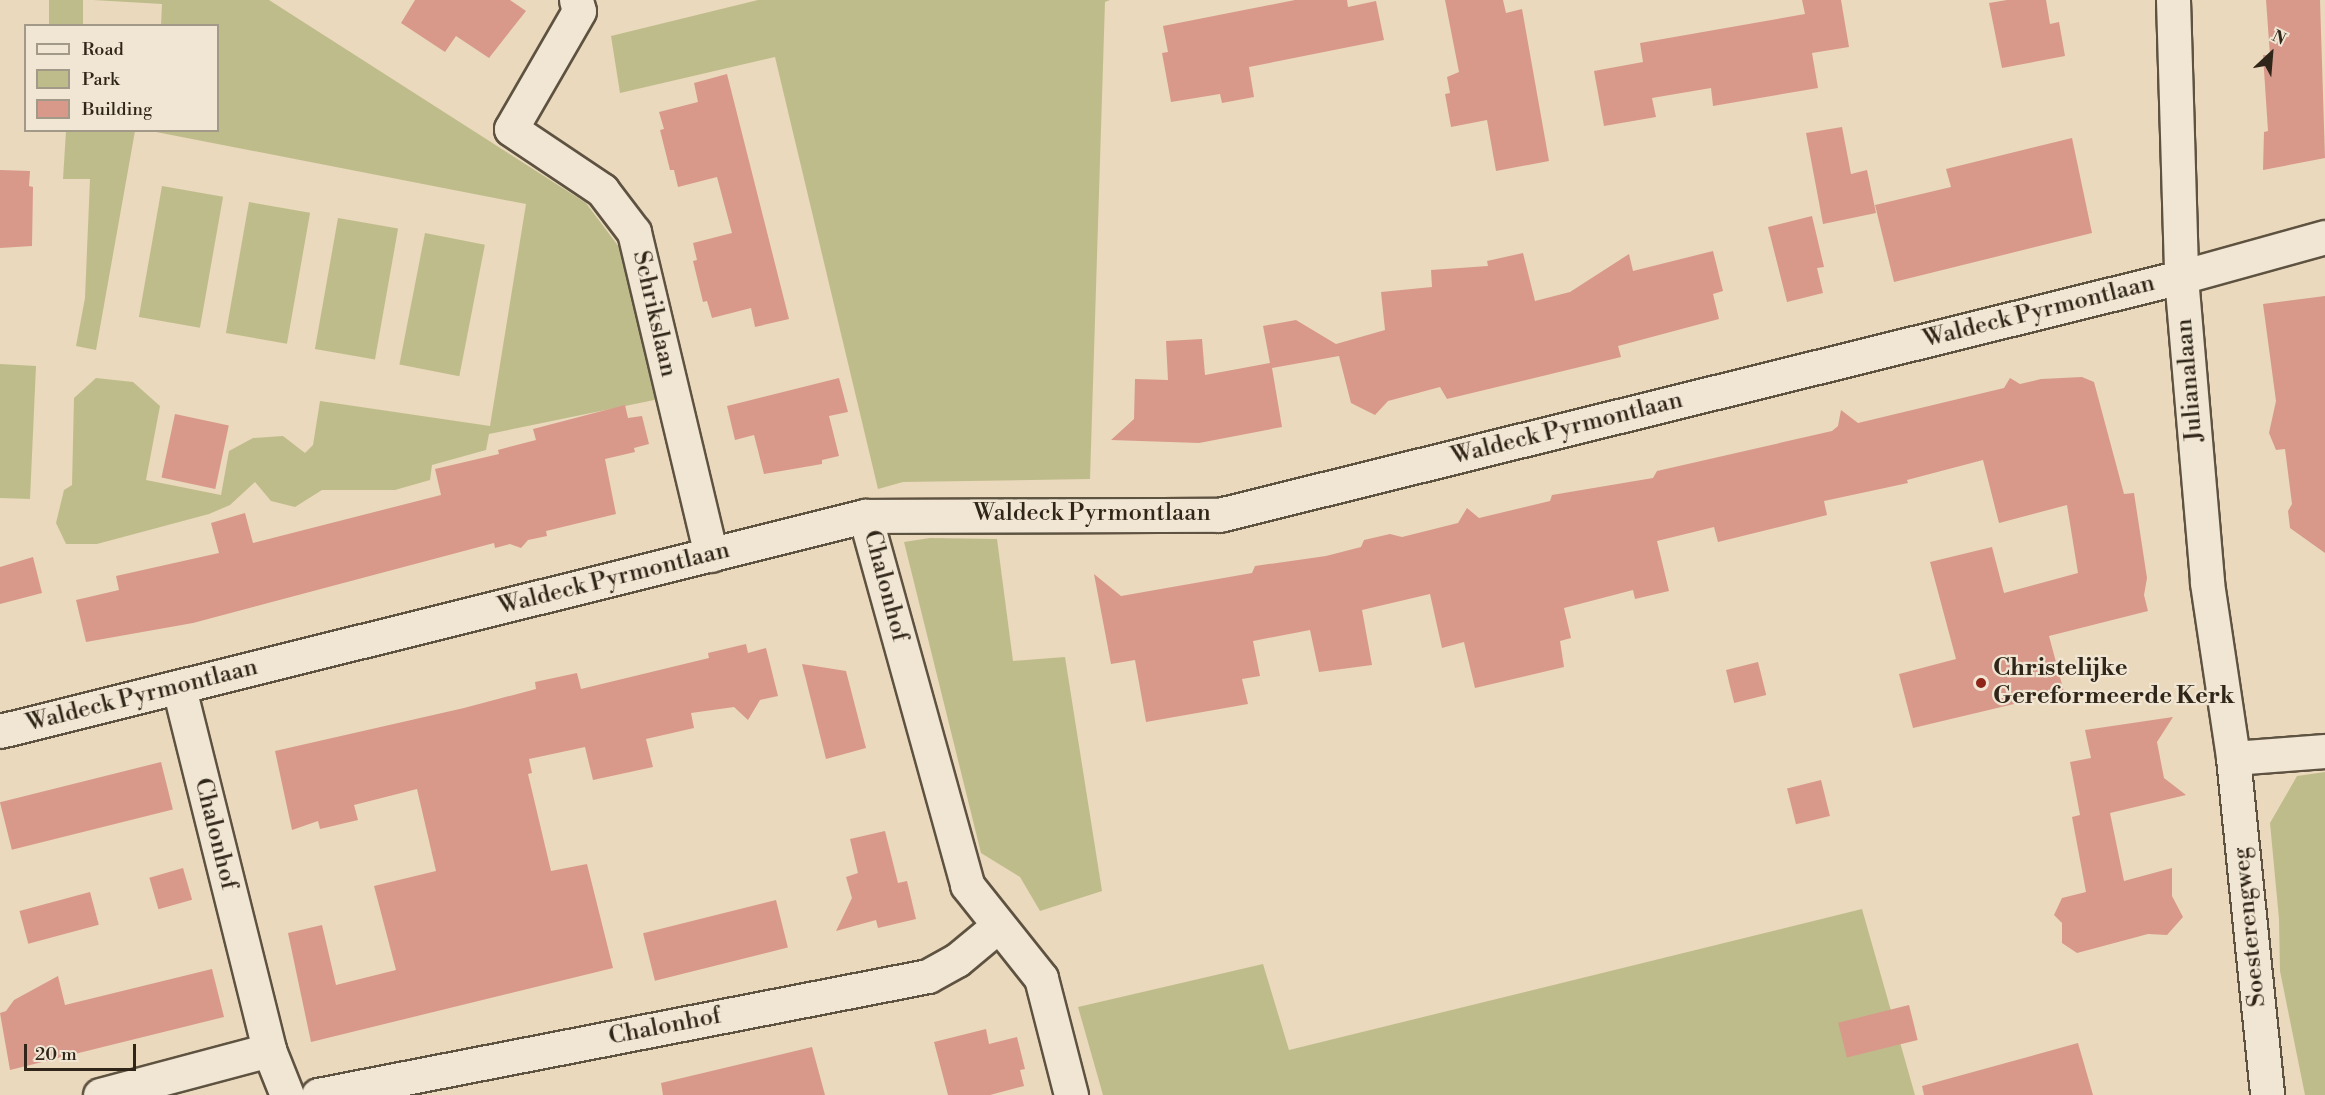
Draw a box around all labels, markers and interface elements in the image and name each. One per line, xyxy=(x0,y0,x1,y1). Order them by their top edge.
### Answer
legend xyxy=(24,24,219,132)
north arrow xyxy=(2241,24,2301,84)
text: N xyxy=(2269,26,2289,50)
text: Road xyxy=(82,38,124,61)
text: Park xyxy=(82,68,119,91)
text: Building xyxy=(82,98,152,121)
street label: Schrikslaan xyxy=(626,248,682,380)
street label: Waldeck Pyrmontlaan xyxy=(1920,269,2158,355)
street label: Julianalaan xyxy=(2170,317,2210,443)
street label: Waldeck Pyrmontlaan xyxy=(1448,386,1686,472)
street label: Waldeck Pyrmontlaan xyxy=(973,500,1211,528)
street label: Chalonhof xyxy=(856,527,914,645)
street label: Waldeck Pyrmontlaan xyxy=(495,536,733,622)
street label: Waldeck Pyrmontlaan xyxy=(23,653,261,739)
place label: Christelijke Gereformeerde Kerk xyxy=(1993,655,2234,711)
marker: Christelijke Gereformeerde Kerk xyxy=(1974,676,1988,690)
street label: Chalonhof xyxy=(187,775,243,893)
street label: Soesterengweg xyxy=(2227,846,2273,1008)
street label: Chalonhof xyxy=(606,1002,724,1052)
scale bar xyxy=(27,1032,140,1070)
text: 20 m xyxy=(35,1043,77,1066)

